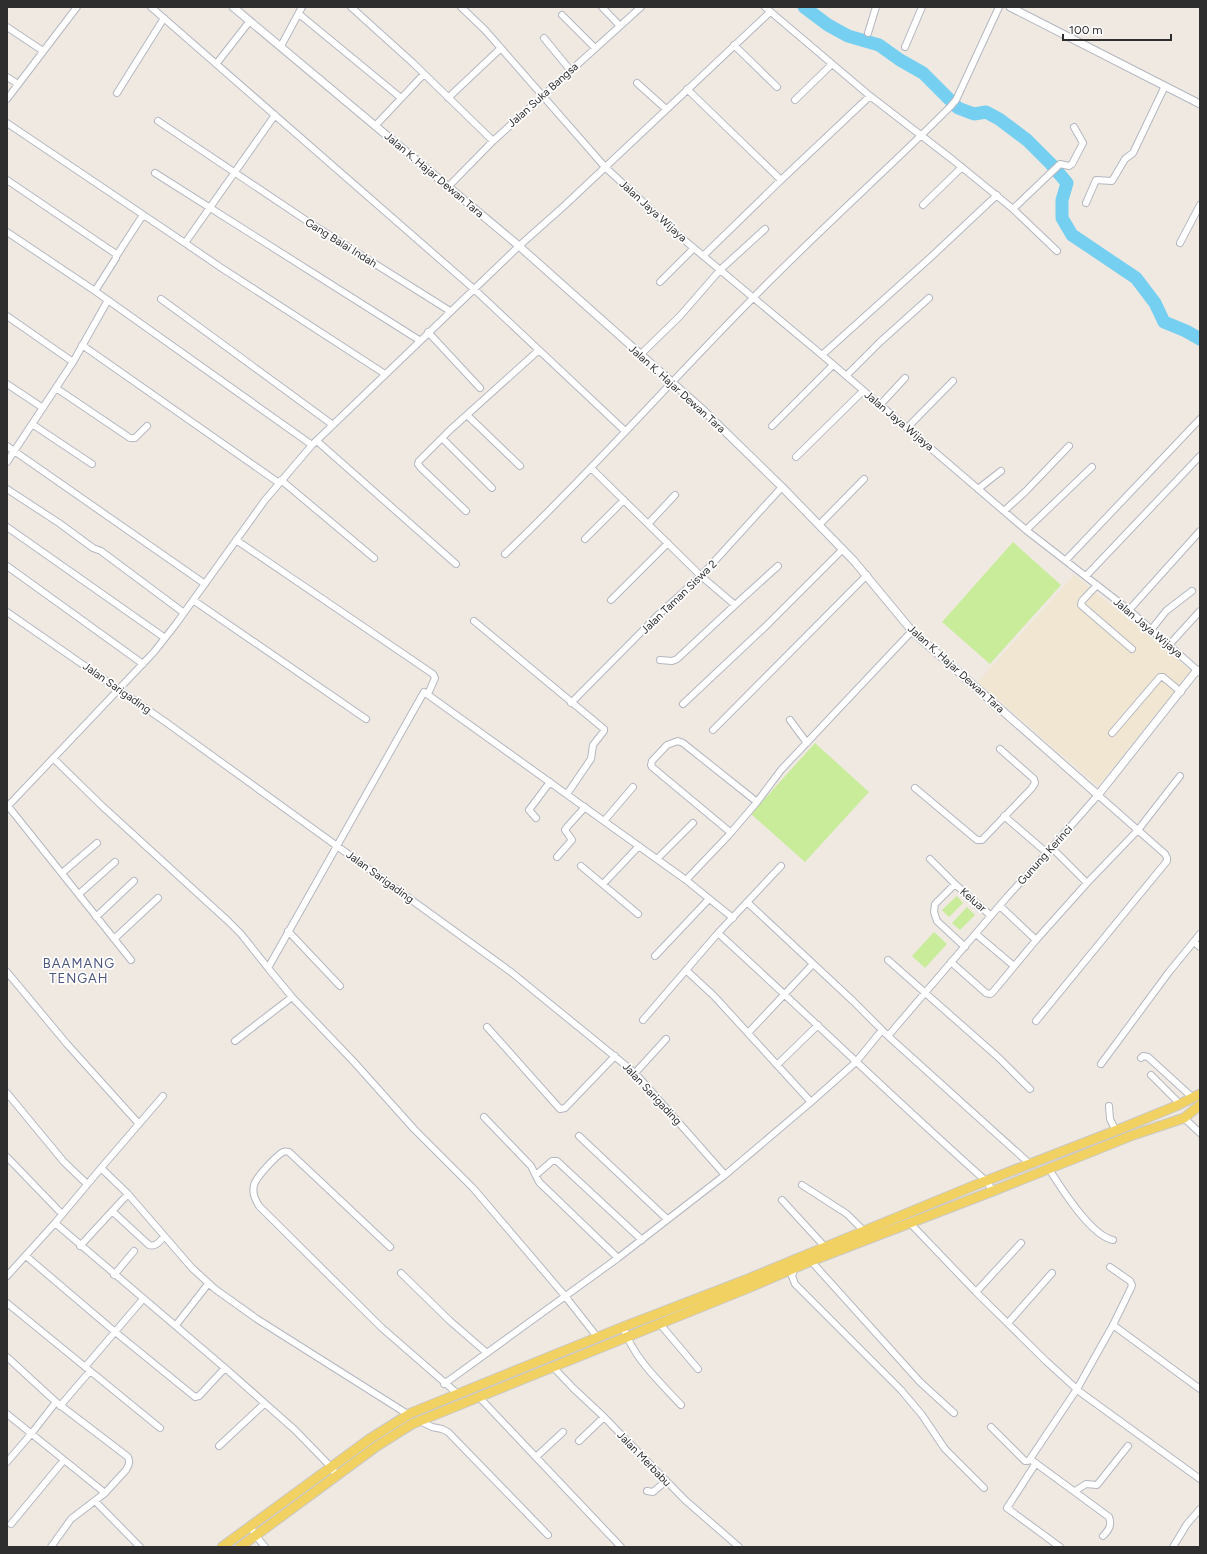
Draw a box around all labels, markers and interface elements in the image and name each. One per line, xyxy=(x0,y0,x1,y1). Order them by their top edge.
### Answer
scale bar xyxy=(1063,16,1171,42)
text: 100 m xyxy=(1069,23,1103,37)
street label: Jalan Suka Bangsa xyxy=(505,60,581,130)
street label: Jalan K. Hajar Dewan Tara xyxy=(382,130,486,220)
street label: Jalan Jaya Wijaya xyxy=(617,177,689,245)
street label: Gang Balai Indah xyxy=(303,216,379,270)
street label: Jalan K. Hajar Dewan Tara xyxy=(626,342,728,436)
street label: Jalan Jaya Wijaya xyxy=(862,388,936,454)
street label: Jalan Taman Siswa 2 xyxy=(638,557,720,637)
street label: Jalan Jaya Wijaya xyxy=(1111,595,1185,661)
street label: Jalan K. Hajar Dewan Tara xyxy=(905,622,1007,716)
street label: Jalan Sarigading xyxy=(80,660,154,716)
street label: Gunung Kerinci xyxy=(1015,823,1075,887)
street label: Jalan Sarigading xyxy=(344,848,416,906)
street label: Keluar xyxy=(957,885,989,915)
district label: BAAMANG TENGAH xyxy=(43,956,115,986)
street label: Jalan Sarigading xyxy=(620,1060,684,1128)
street label: Jalan Merbabu xyxy=(614,1429,674,1489)

